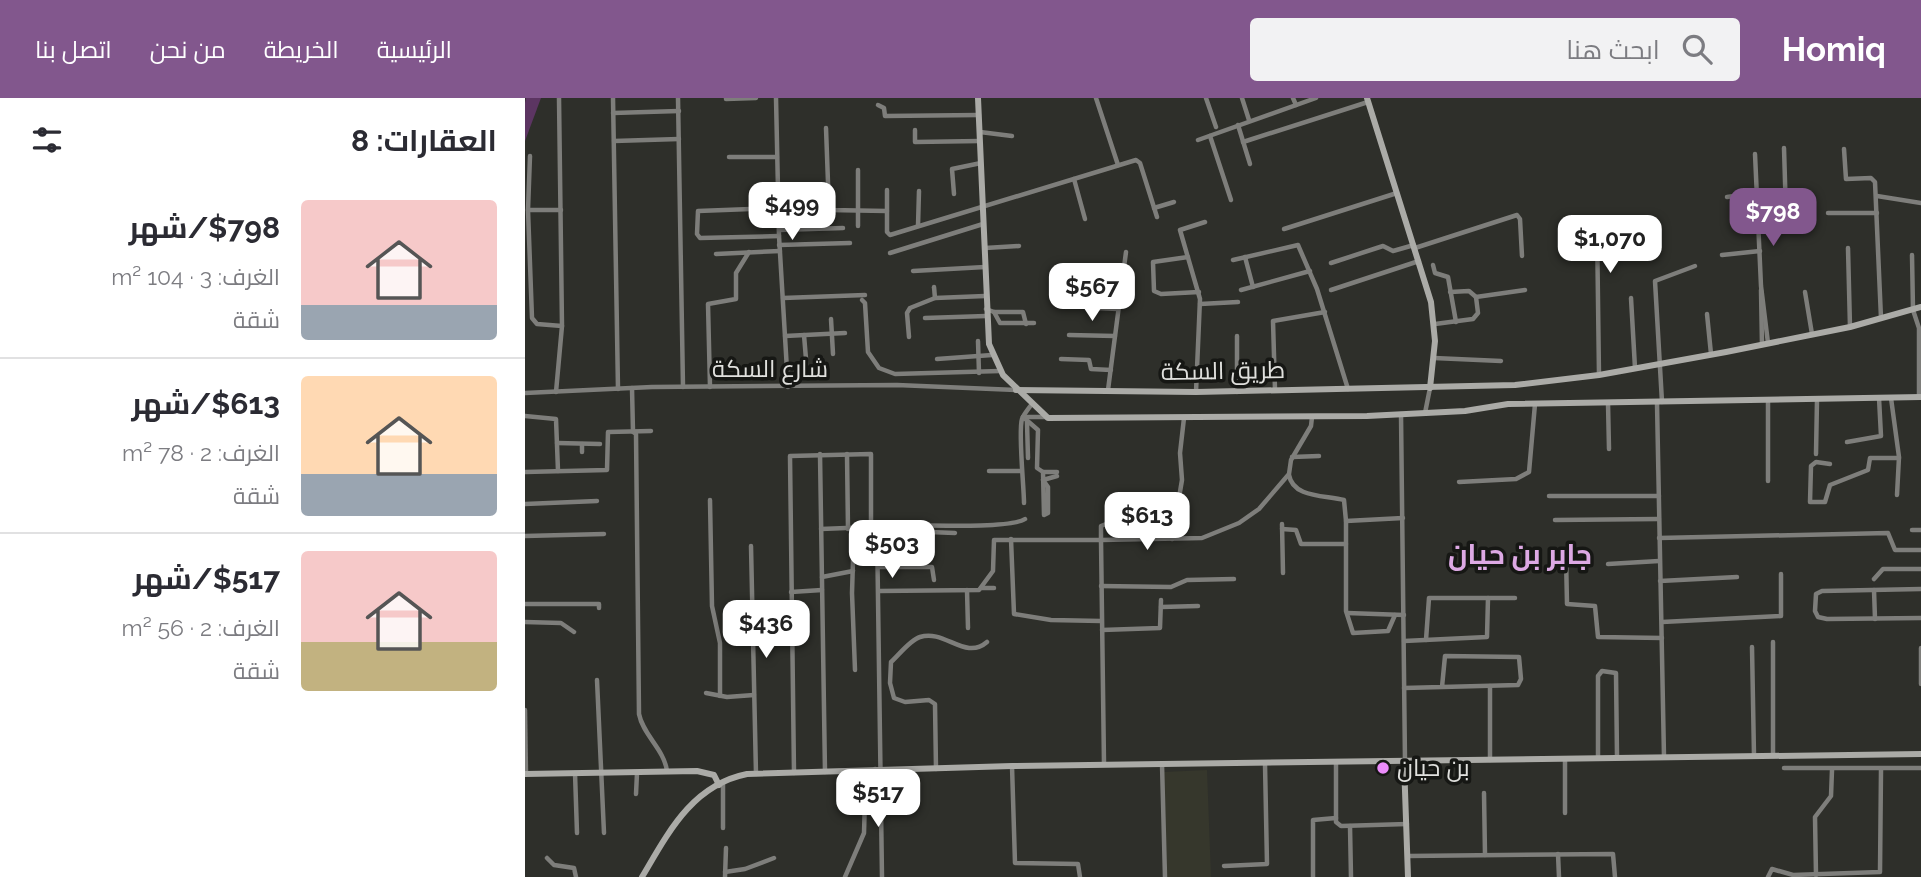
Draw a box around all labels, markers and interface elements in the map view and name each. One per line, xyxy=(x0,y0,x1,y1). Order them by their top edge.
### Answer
search box xyxy=(1250,18,1740,81)
icon: search xyxy=(1678,30,1716,68)
text: Homiq xyxy=(1782,30,1886,69)
text: اتصل بنا xyxy=(35,35,112,64)
text: من نحن xyxy=(150,35,226,64)
text: الخريطة xyxy=(264,35,339,64)
text: الرئيسية xyxy=(377,35,452,64)
text: ابحث هنا xyxy=(1566,35,1660,65)
icon: filters xyxy=(28,121,66,159)
text: العقارات: 8 xyxy=(351,123,497,158)
pin: $499 xyxy=(751,183,833,242)
pin: $798 xyxy=(1732,188,1814,248)
text: $499 xyxy=(765,191,819,218)
text: $798 xyxy=(1746,197,1800,224)
text: $798/شهر xyxy=(129,210,280,245)
pin: $1,070 xyxy=(1553,216,1667,275)
text: $1,070 xyxy=(1574,224,1646,251)
icon: home xyxy=(357,228,441,312)
text: الغرف: 3 · 104 m² xyxy=(111,263,280,290)
pin: $567 xyxy=(1051,264,1133,323)
text: $567 xyxy=(1065,272,1119,299)
text: شقة xyxy=(233,306,280,333)
street label: شارع السكة xyxy=(712,354,828,385)
street label: طريق السكة xyxy=(1161,355,1285,387)
text: $613/شهر xyxy=(132,386,280,421)
icon: home xyxy=(357,404,441,488)
text: الغرف: 2 · 78 m² xyxy=(122,439,280,466)
text: شقة xyxy=(233,482,280,509)
pin: $613 xyxy=(1106,492,1188,552)
text: $613 xyxy=(1121,501,1173,528)
pin: $503 xyxy=(851,520,933,580)
text: $503 xyxy=(865,529,919,556)
district label: جابر بن حيان xyxy=(1448,538,1592,571)
text: $517/شهر xyxy=(133,561,280,596)
icon: home xyxy=(357,579,441,663)
pin: $436 xyxy=(725,601,807,660)
text: $436 xyxy=(739,609,793,636)
text: الغرف: 2 · 56 m² xyxy=(122,614,280,641)
text: شقة xyxy=(233,657,280,684)
place label: بن حيان xyxy=(1397,753,1470,782)
marker: بن حيان xyxy=(1375,760,1391,776)
pin: $517 xyxy=(837,770,919,829)
text: $517 xyxy=(852,778,904,805)

